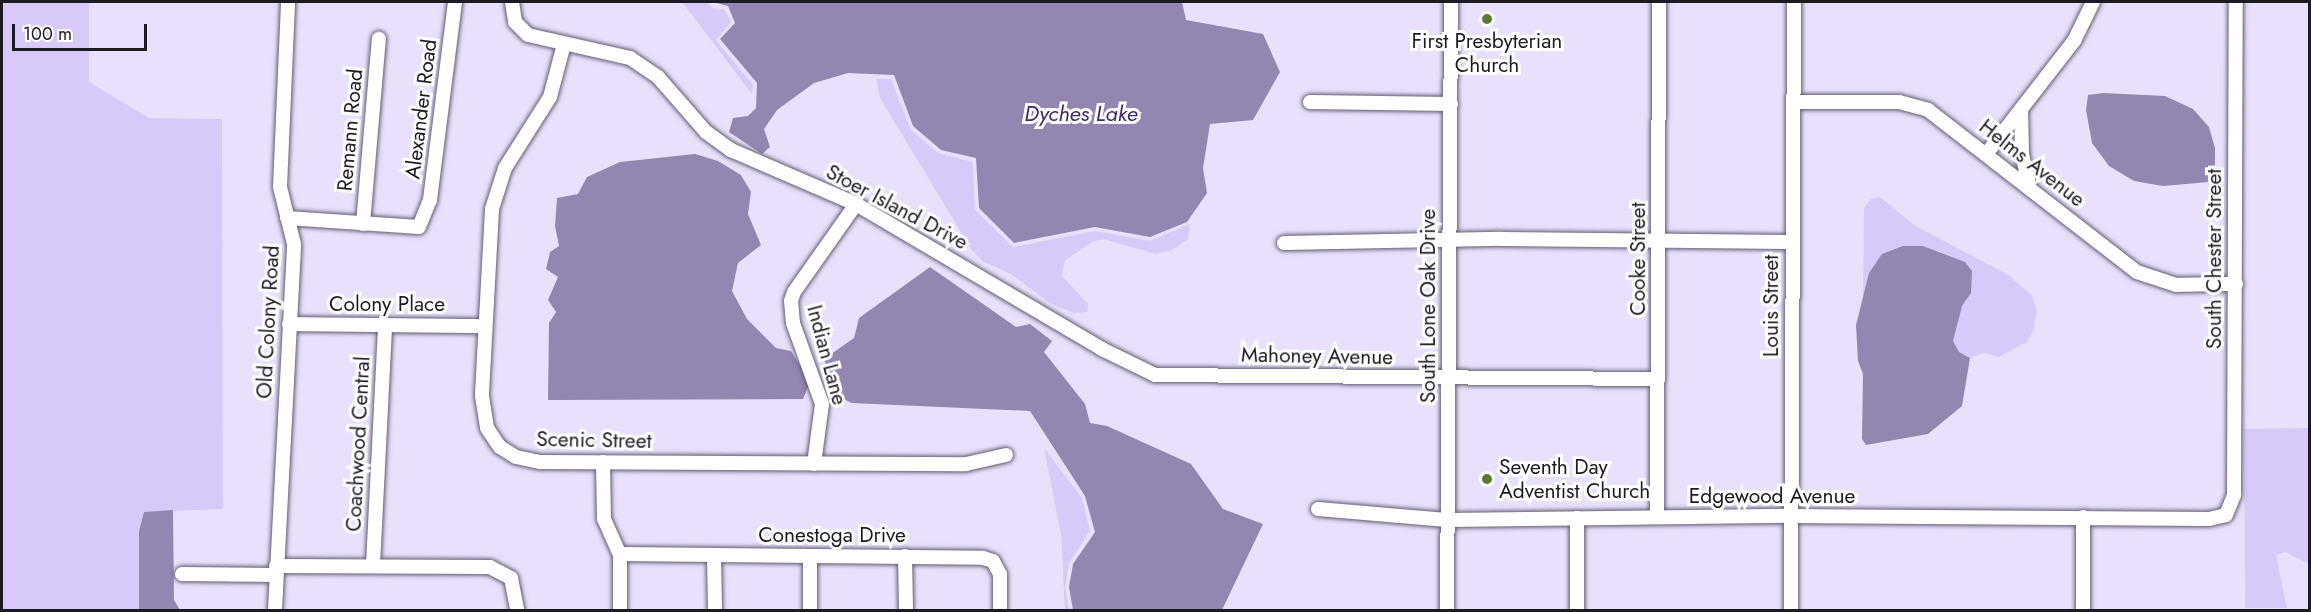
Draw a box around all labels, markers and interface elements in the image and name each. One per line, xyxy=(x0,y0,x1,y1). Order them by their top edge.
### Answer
scale bar xyxy=(15,12,150,50)
marker: First Presbyterian Church xyxy=(1480,12,1494,26)
text: 100 m xyxy=(23,21,72,47)
place label: First Presbyterian Church xyxy=(1412,28,1562,78)
street label: Alexander Road xyxy=(400,38,442,180)
street label: Remann Road xyxy=(332,68,368,192)
water label: Dyches Lake xyxy=(1024,101,1138,127)
street label: Helms Avenue xyxy=(1974,114,2090,212)
street label: Stoer Island Drive xyxy=(822,159,972,255)
street label: South Chester Street xyxy=(2201,169,2227,349)
street label: Cooke Street xyxy=(1625,202,1651,316)
street label: South Lone Oak Drive xyxy=(1415,209,1441,403)
street label: Old Colony Road xyxy=(251,245,285,399)
street label: Louis Street xyxy=(1758,255,1784,357)
street label: Colony Place xyxy=(329,291,445,317)
street label: Indian Lane xyxy=(802,302,852,408)
street label: Mahoney Avenue xyxy=(1241,342,1393,370)
street label: Coachwood Central xyxy=(341,356,375,532)
street label: Scenic Street xyxy=(536,426,652,454)
place label: Seventh Day Adventist Church xyxy=(1499,454,1650,504)
marker: Seventh Day Adventist Church xyxy=(1480,472,1494,486)
street label: Edgewood Avenue xyxy=(1689,483,1855,509)
street label: Conestoga Drive xyxy=(758,522,906,548)

